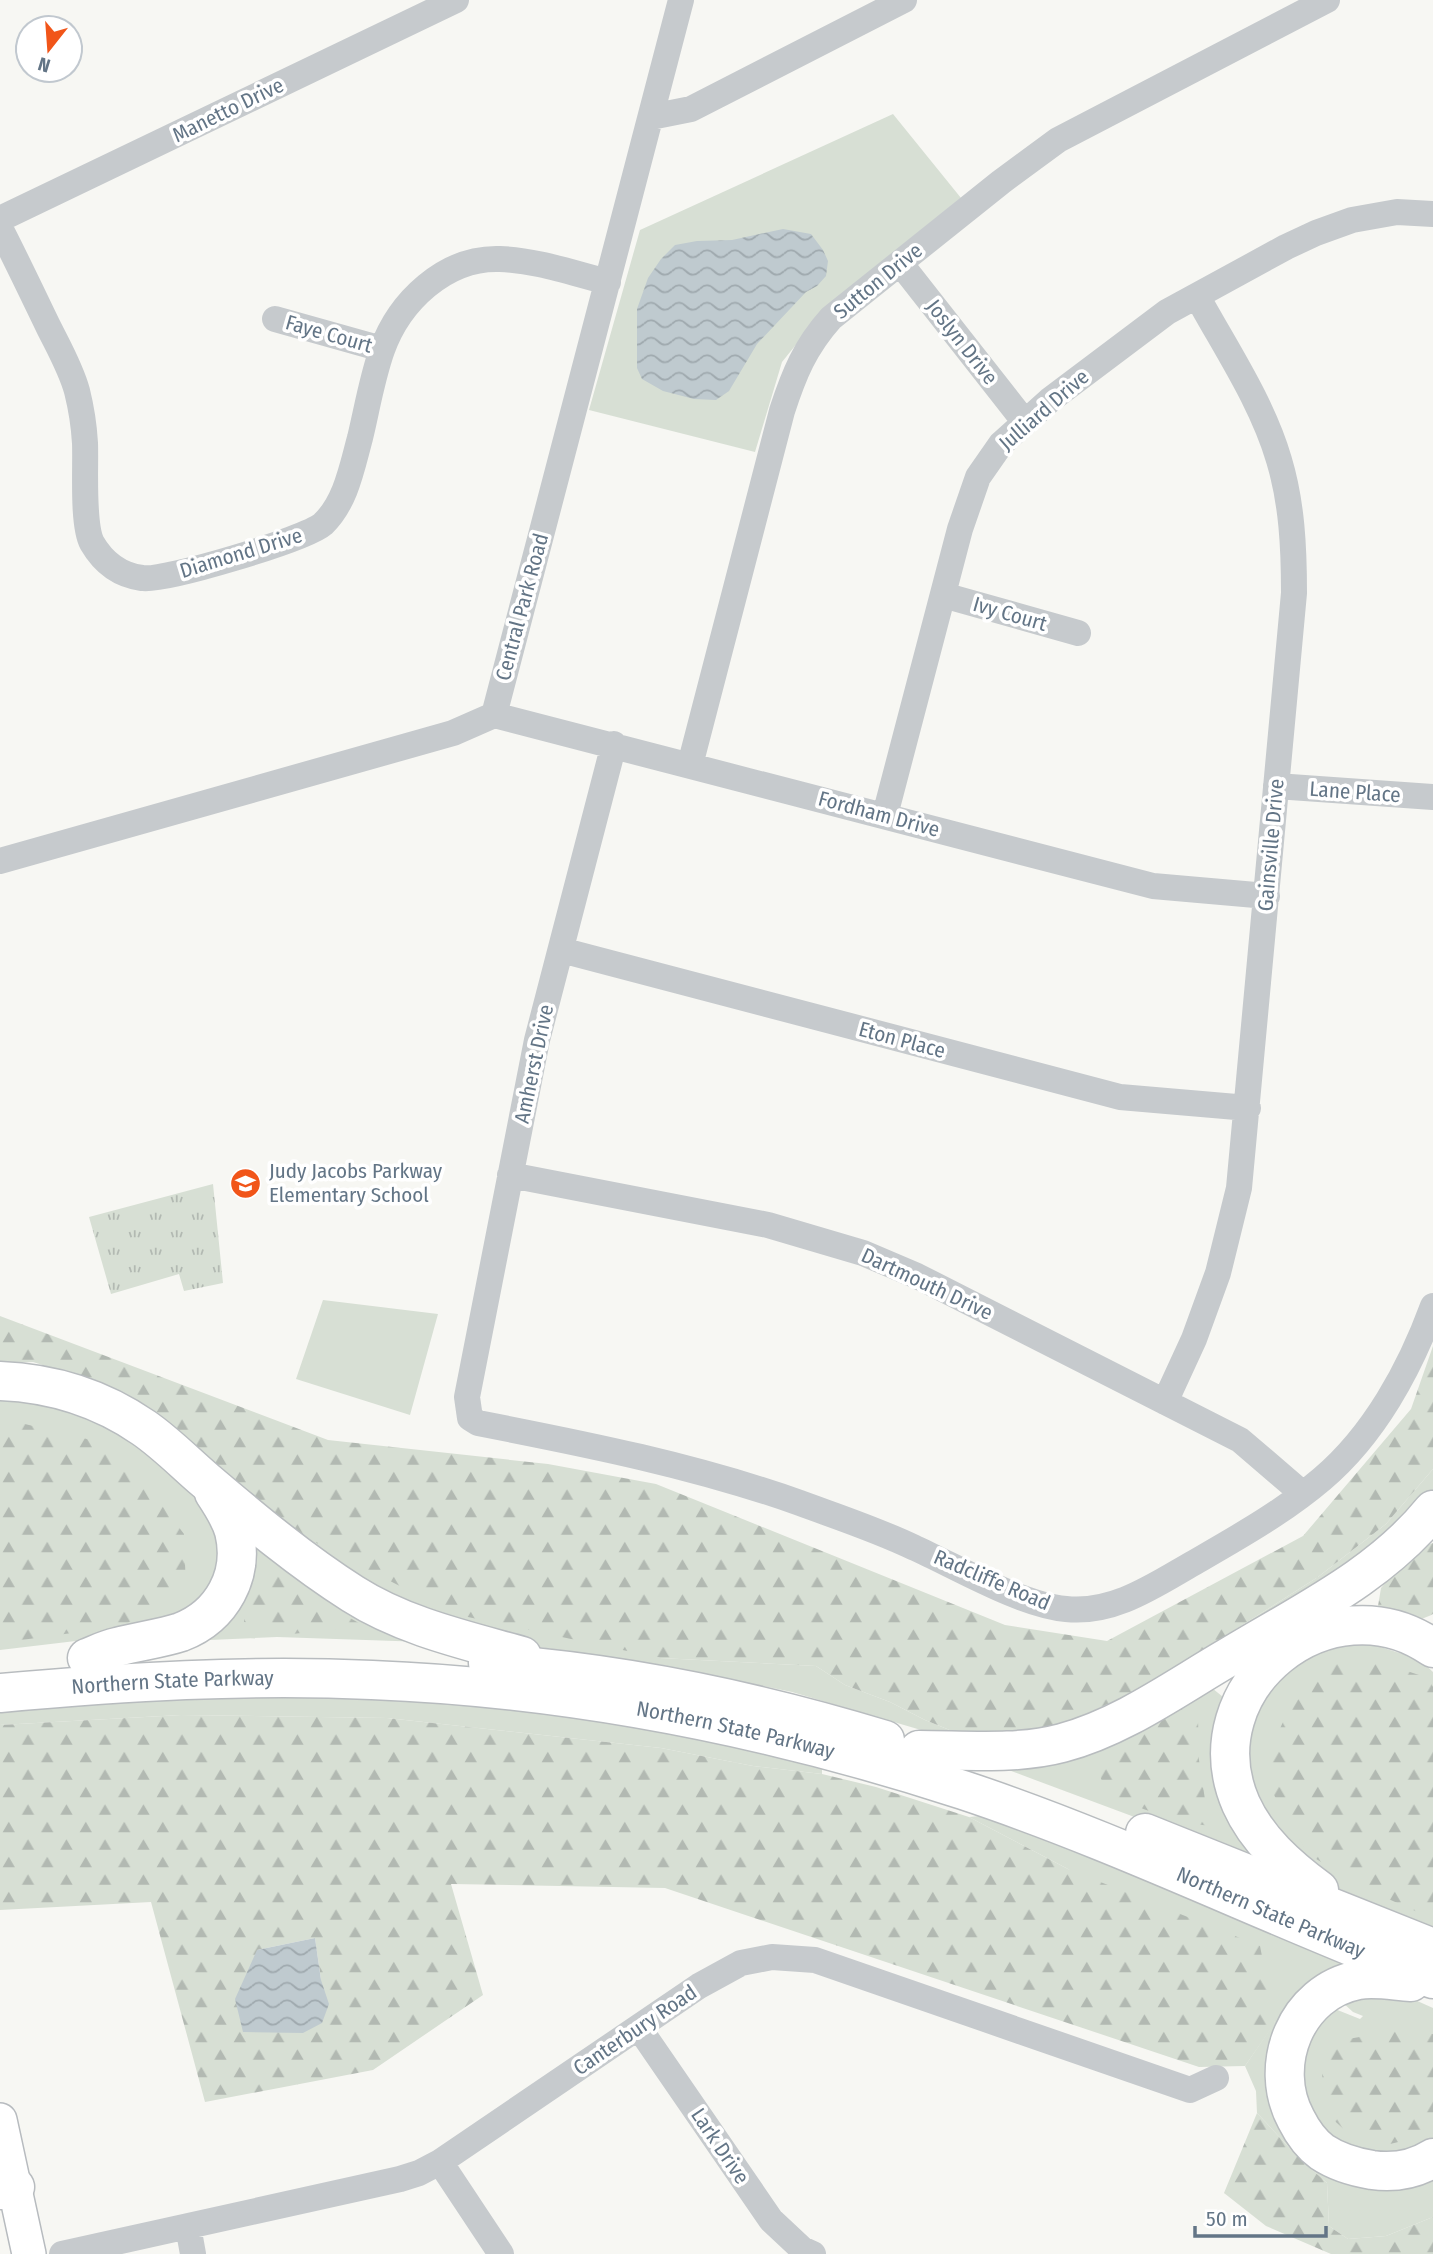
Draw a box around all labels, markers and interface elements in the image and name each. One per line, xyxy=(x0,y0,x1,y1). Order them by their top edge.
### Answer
north arrow xyxy=(14,14,84,84)
text: N xyxy=(35,52,53,77)
street label: Manetto Drive xyxy=(168,72,288,148)
street label: Sutton Drive xyxy=(829,237,927,325)
street label: Joslyn Drive xyxy=(921,294,1003,390)
street label: Faye Court xyxy=(283,309,375,359)
street label: Julliard Drive xyxy=(994,364,1094,456)
street label: Diamond Drive xyxy=(177,522,305,584)
street label: Central Park Road xyxy=(490,530,554,684)
street label: Ivy Court xyxy=(970,591,1050,637)
street label: Lane Place xyxy=(1309,776,1401,808)
street label: Gainsville Drive xyxy=(1252,778,1290,912)
street label: Fordham Drive xyxy=(816,785,942,843)
street label: Amherst Drive xyxy=(509,1002,559,1126)
street label: Eton Place xyxy=(856,1016,948,1064)
place label: Judy Jacobs Parkway Elementary School xyxy=(269,1158,443,1208)
school or university icon: Judy Jacobs Parkway Elementary School xyxy=(229,1166,263,1200)
street label: Dartmouth Drive xyxy=(857,1242,997,1326)
street label: Radcliffe Road xyxy=(930,1544,1054,1616)
street label: Northern State Parkway xyxy=(71,1665,274,1700)
street label: Northern State Parkway xyxy=(634,1696,838,1765)
street label: Northern State Parkway xyxy=(1173,1861,1370,1964)
street label: Canterbury Road xyxy=(568,1979,702,2081)
street label: Lark Drive xyxy=(685,2103,755,2189)
scale bar xyxy=(1195,2194,1326,2238)
text: 50 m xyxy=(1206,2206,1248,2232)

